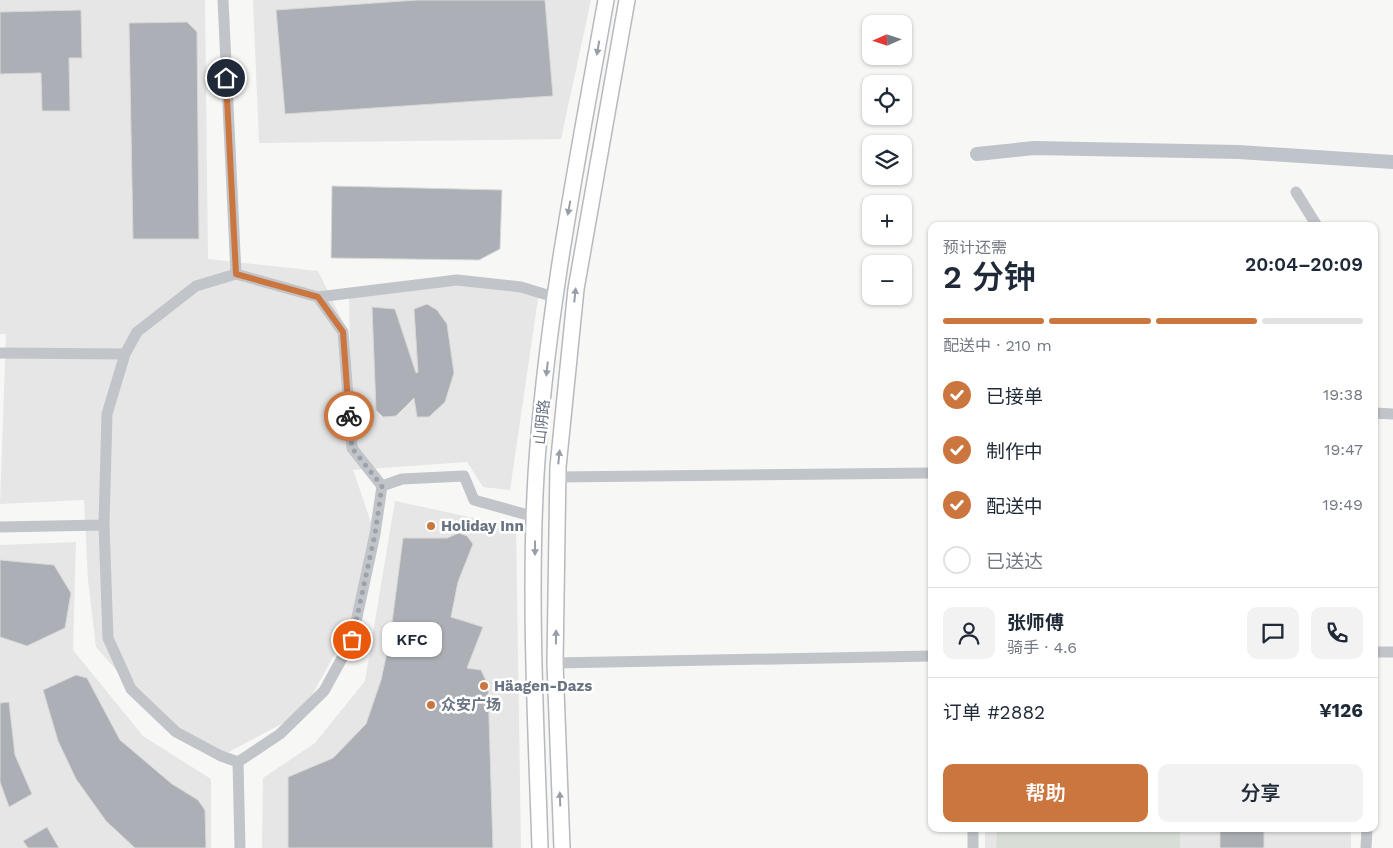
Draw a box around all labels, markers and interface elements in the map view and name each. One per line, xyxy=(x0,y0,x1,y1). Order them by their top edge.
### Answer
north arrow xyxy=(862,15,912,65)
map controls xyxy=(862,15,912,305)
one-way arrow xyxy=(593,40,601,56)
pin xyxy=(205,57,247,99)
icon: home xyxy=(212,64,240,92)
button: locate xyxy=(862,75,912,125)
button: layers xyxy=(862,135,912,185)
button: + xyxy=(862,195,912,245)
one-way arrow xyxy=(564,200,572,216)
text: 预计还需 xyxy=(943,238,1007,257)
text: 20:04–20:09 xyxy=(1245,253,1363,276)
button: − xyxy=(862,255,912,305)
text: 2 分钟 xyxy=(943,258,1036,296)
one-way arrow xyxy=(571,287,579,303)
text: 配送中 · 210 m xyxy=(943,336,1052,355)
one-way arrow xyxy=(543,361,551,377)
icon: check xyxy=(943,381,971,409)
text: 已接单 xyxy=(986,385,1043,408)
text: 19:38 xyxy=(1323,385,1363,404)
courier xyxy=(324,391,374,441)
street label: 山阴路 xyxy=(531,399,553,445)
icon: bike xyxy=(335,402,363,430)
icon: check xyxy=(943,436,971,464)
text: 制作中 xyxy=(986,440,1043,463)
text: 19:47 xyxy=(1324,440,1363,459)
one-way arrow xyxy=(555,449,563,465)
icon: check xyxy=(943,491,971,519)
text: 配送中 xyxy=(986,495,1043,518)
text: 19:49 xyxy=(1323,495,1363,514)
place label: Holiday Inn xyxy=(441,517,524,535)
marker: Holiday Inn xyxy=(425,520,437,532)
one-way arrow xyxy=(531,540,539,556)
text: 已送达 xyxy=(986,550,1043,573)
button: person xyxy=(943,607,995,659)
button: chat xyxy=(1247,607,1299,659)
button: phone xyxy=(1311,607,1363,659)
text: 张师傅 xyxy=(1007,611,1064,634)
pin xyxy=(331,619,373,661)
callout: KFC xyxy=(382,622,442,658)
icon: bag xyxy=(338,626,366,654)
one-way arrow xyxy=(552,629,560,645)
text: KFC xyxy=(396,630,428,649)
text: 骑手 · 4.6 xyxy=(1007,638,1077,657)
place label: Häagen-Dazs xyxy=(494,677,592,695)
marker: Häagen-Dazs xyxy=(478,680,490,692)
place label: 众安广场 xyxy=(441,696,501,714)
marker: 众安广场 xyxy=(425,699,437,711)
text: ¥126 xyxy=(1319,699,1363,722)
text: 订单 #2882 xyxy=(943,701,1045,724)
button: 帮助 xyxy=(943,764,1148,822)
button: 分享 xyxy=(1158,764,1363,822)
one-way arrow xyxy=(556,791,564,807)

